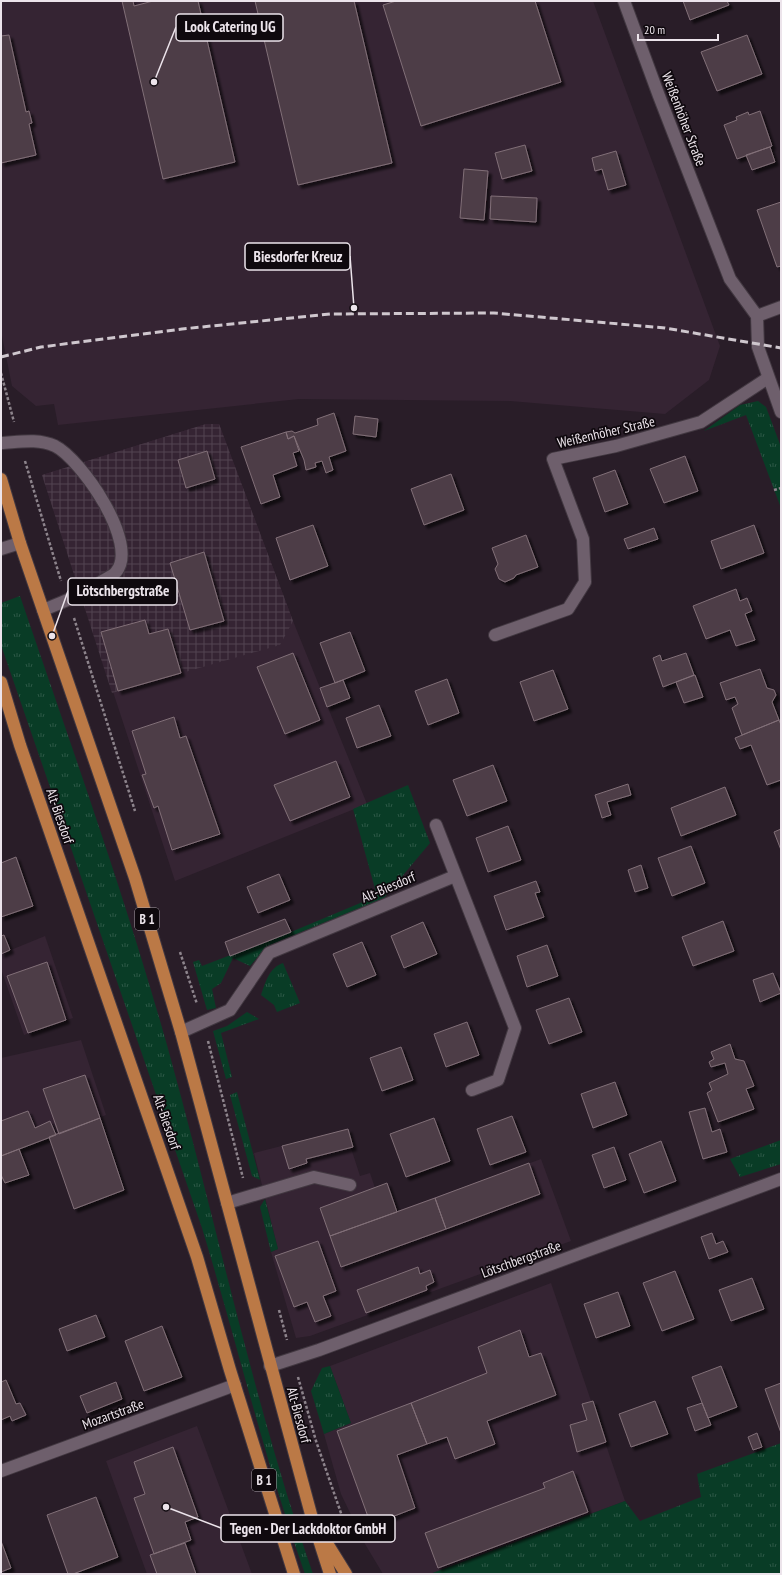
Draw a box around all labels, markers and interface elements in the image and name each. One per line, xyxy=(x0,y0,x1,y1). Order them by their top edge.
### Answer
callout: Look Catering UG xyxy=(176,14,283,41)
scale bar xyxy=(638,16,718,42)
text: Look Catering UG xyxy=(184,17,276,36)
text: 20 m xyxy=(644,22,665,37)
street label: Weißenhöher Straße xyxy=(658,69,710,169)
callout: Biesdorfer Kreuz xyxy=(245,243,350,270)
text: Biesdorfer Kreuz xyxy=(254,247,343,266)
street label: Weißenhöher Straße xyxy=(556,412,657,452)
callout: Lötschbergstraße xyxy=(68,578,177,605)
text: Lötschbergstraße xyxy=(76,581,170,600)
street label: Alt-Biesdorf xyxy=(42,786,78,846)
street label: Alt-Biesdorf xyxy=(358,867,418,906)
road number: B 1 xyxy=(135,908,159,930)
street label: Alt-Biesdorf xyxy=(149,1092,185,1152)
street label: Lötschbergstraße xyxy=(479,1236,563,1282)
street label: Alt-Biesdorf xyxy=(283,1385,315,1445)
street label: Mozartstraße xyxy=(80,1395,146,1433)
road number: B 1 xyxy=(252,1469,276,1491)
callout: Tegen - Der Lackdoktor GmbH xyxy=(221,1515,395,1542)
text: Tegen - Der Lackdoktor GmbH xyxy=(230,1519,386,1538)

